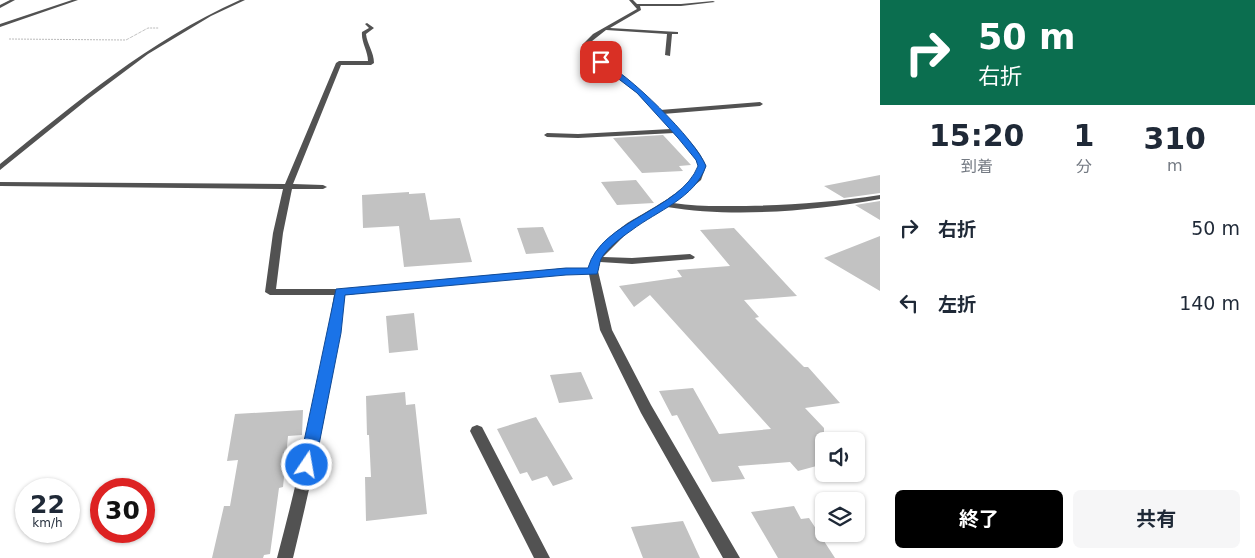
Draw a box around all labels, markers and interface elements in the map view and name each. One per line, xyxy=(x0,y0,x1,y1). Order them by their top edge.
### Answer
text: 50 m xyxy=(978,17,1075,57)
icon: right xyxy=(895,20,960,85)
pin xyxy=(580,41,622,83)
icon: arrive xyxy=(587,48,615,76)
text: 右折 xyxy=(978,64,1022,89)
text: 15:20 xyxy=(929,118,1025,153)
text: 1 xyxy=(1074,118,1094,153)
text: 310 xyxy=(1143,121,1206,156)
text: m xyxy=(1167,156,1182,175)
text: 到着 xyxy=(961,157,993,176)
text: 分 xyxy=(1076,157,1092,176)
icon: right xyxy=(895,214,923,242)
text: 50 m xyxy=(1191,217,1240,239)
text: 右折 xyxy=(938,218,976,240)
icon: left xyxy=(895,289,923,317)
text: 140 m xyxy=(1179,292,1240,314)
text: 左折 xyxy=(938,293,976,315)
map controls xyxy=(815,432,865,542)
button: sound xyxy=(815,432,865,482)
position arrow xyxy=(280,438,332,490)
speed limit sign: 30 xyxy=(90,478,155,543)
text: 22 xyxy=(30,490,65,519)
button: 終了 xyxy=(895,490,1063,548)
button: 共有 xyxy=(1073,490,1240,548)
button: layers xyxy=(815,492,865,542)
text: km/h xyxy=(32,516,63,530)

